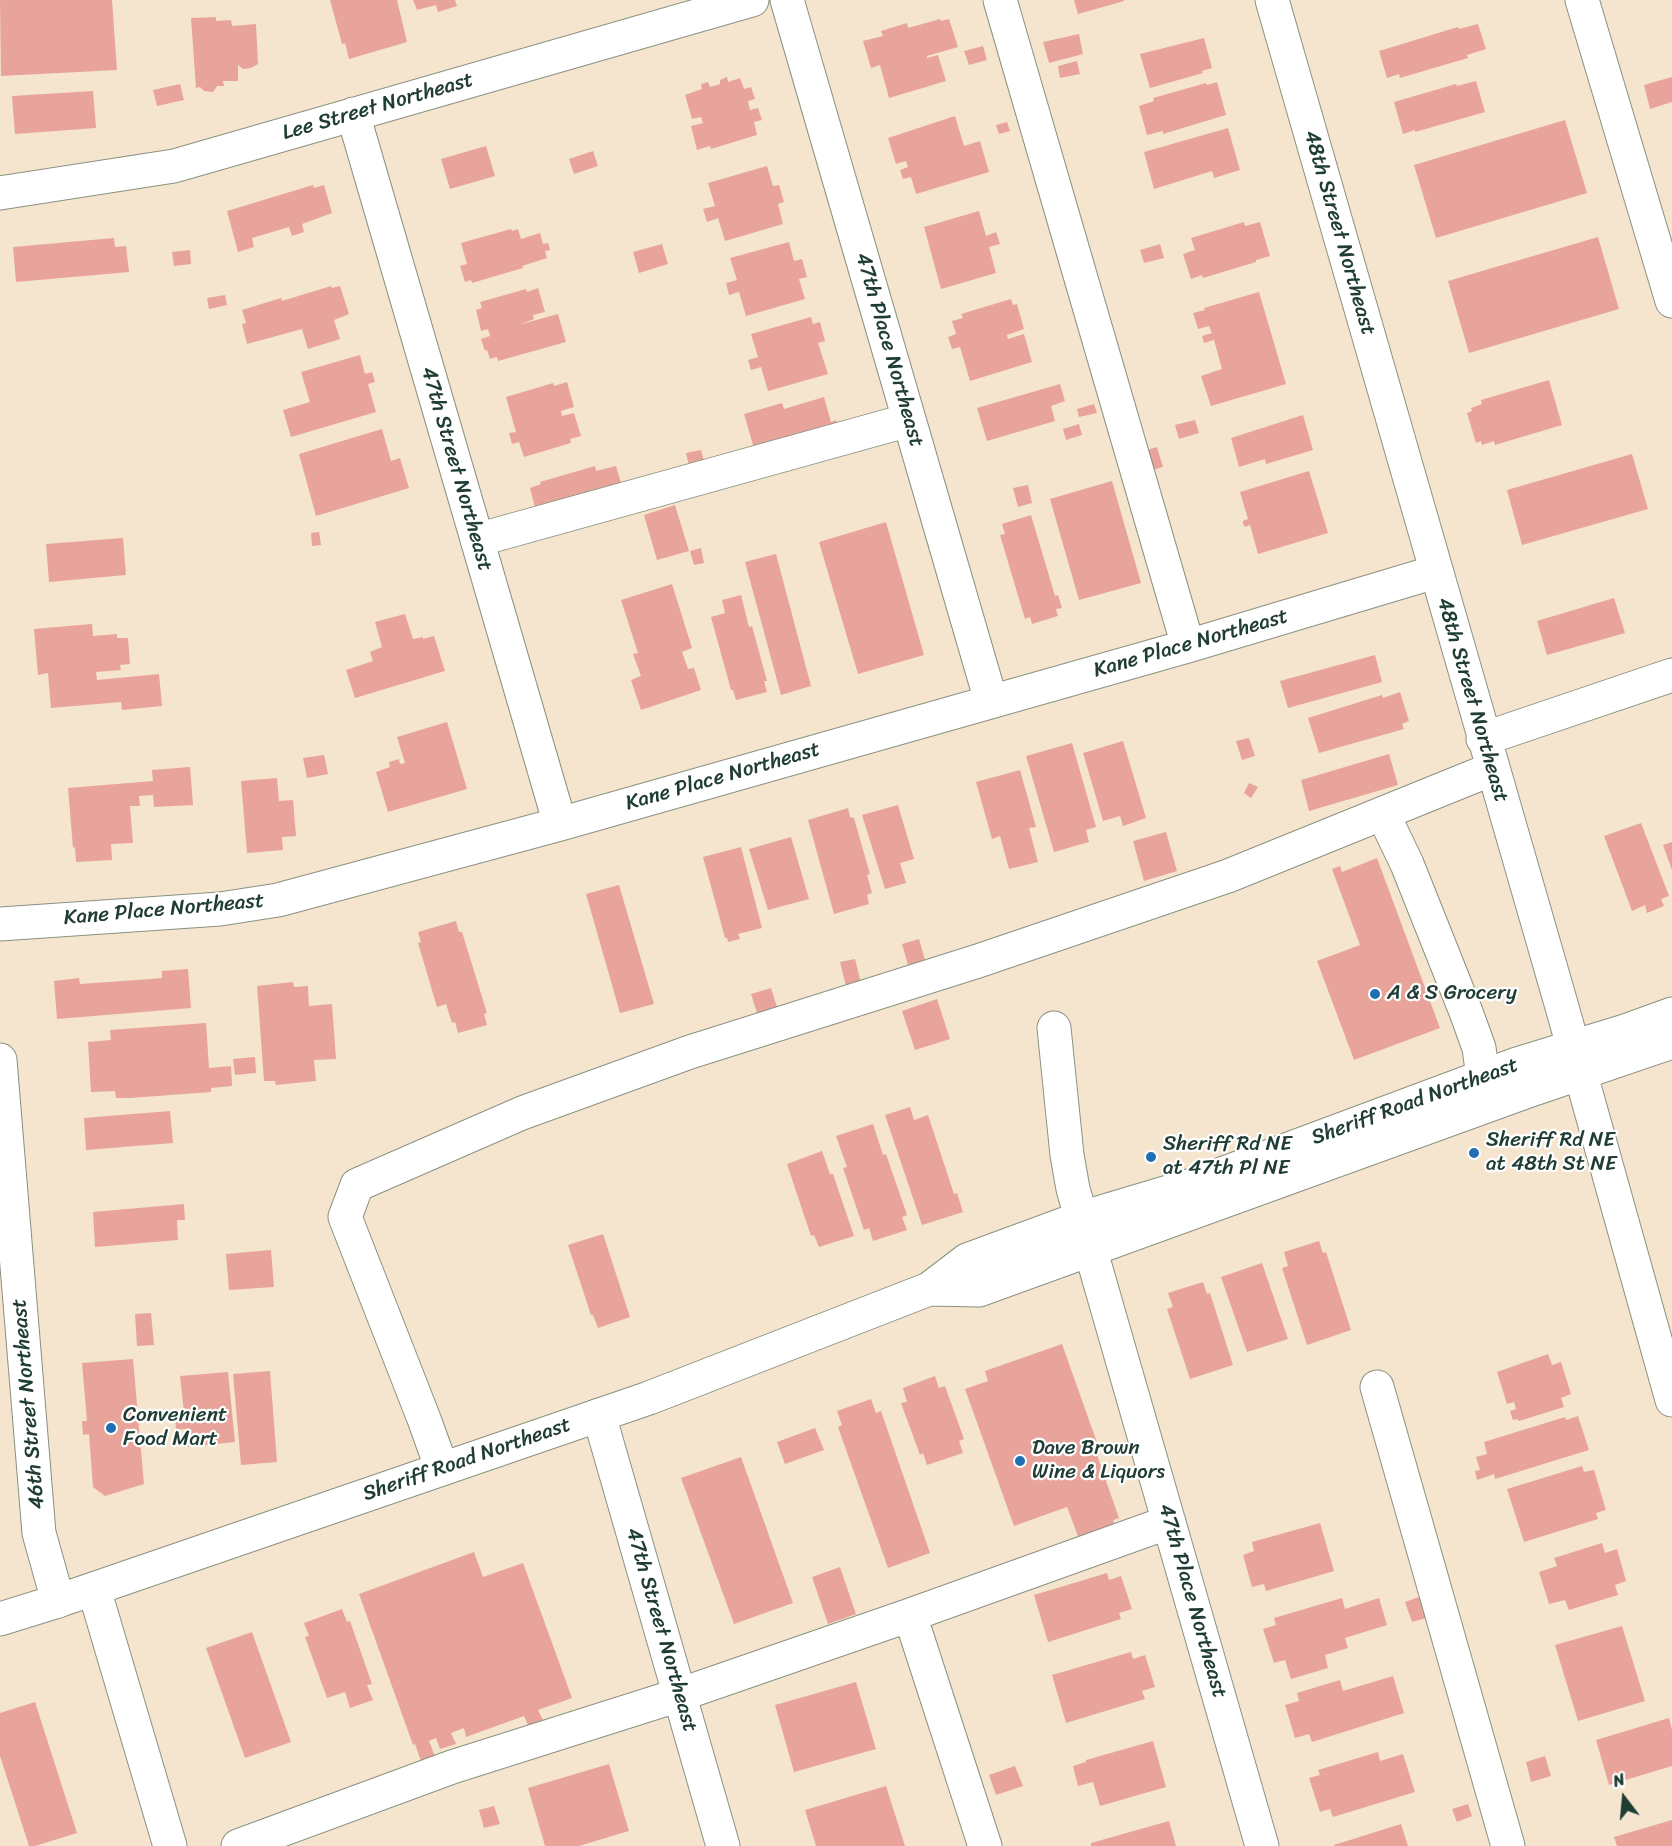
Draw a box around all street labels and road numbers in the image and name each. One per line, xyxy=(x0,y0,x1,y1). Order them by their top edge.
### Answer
street label: Lee Street Northeast xyxy=(280,68,476,146)
street label: 48th Street Northeast xyxy=(1298,128,1380,338)
street label: 47th Place Northeast xyxy=(849,250,929,450)
street label: 47th Street Northeast xyxy=(415,364,497,574)
street label: 48th Street Northeast xyxy=(1431,595,1513,805)
street label: Kane Place Northeast xyxy=(1091,604,1291,684)
street label: Kane Place Northeast xyxy=(623,737,823,817)
street label: Kane Place Northeast xyxy=(63,889,265,931)
street label: Sheriff Road Northeast xyxy=(1308,1053,1522,1151)
street label: 46th Street Northeast xyxy=(7,1298,51,1510)
street label: Sheriff Road Northeast xyxy=(360,1413,574,1507)
street label: 47th Place Northeast xyxy=(1152,1501,1232,1701)
street label: 47th Street Northeast xyxy=(620,1525,702,1735)

